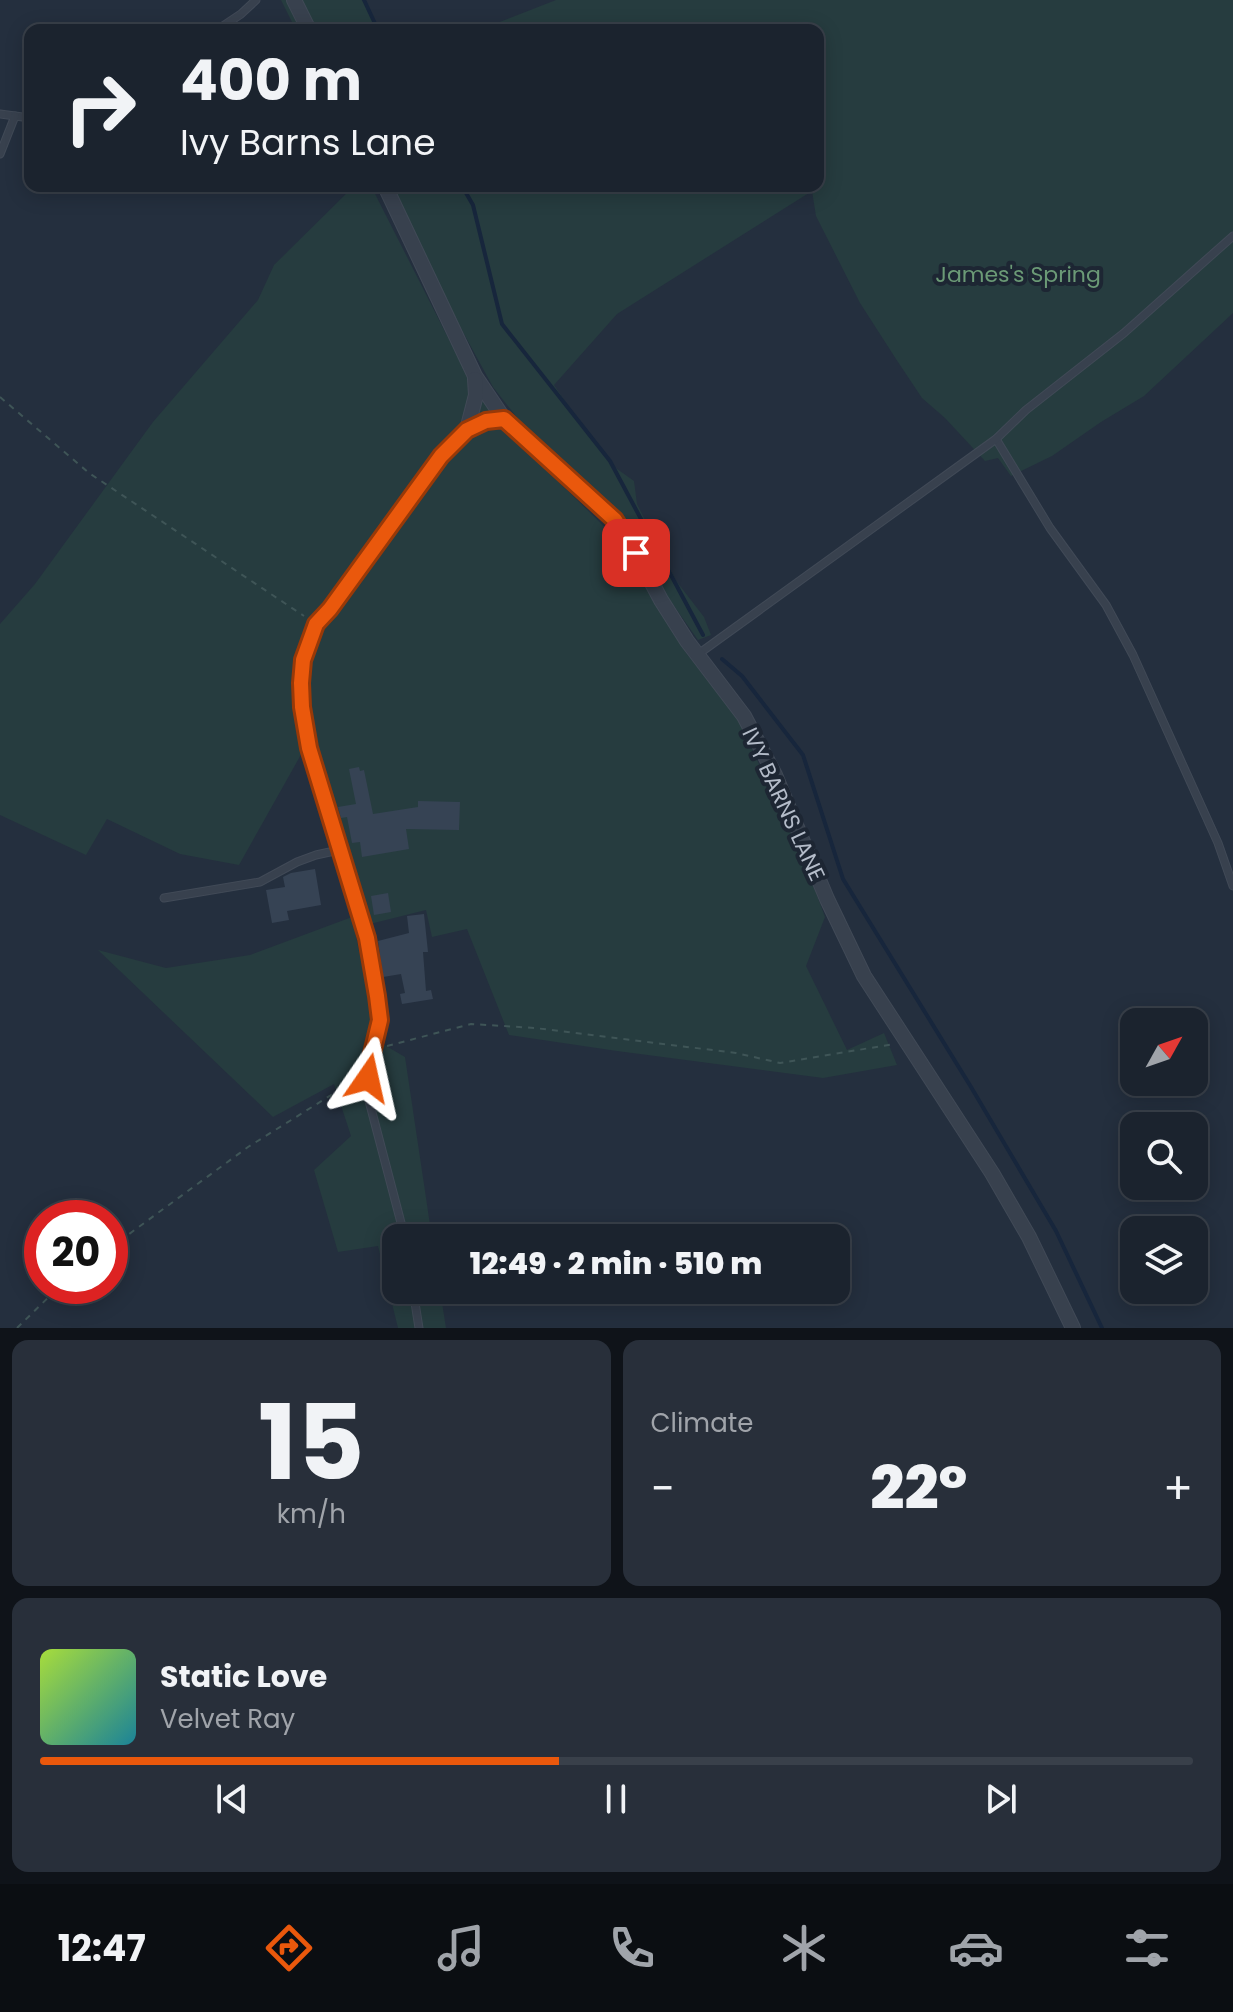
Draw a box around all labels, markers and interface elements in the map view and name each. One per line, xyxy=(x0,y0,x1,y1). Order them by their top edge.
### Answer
text: 400 m xyxy=(180,41,362,120)
icon: right xyxy=(48,56,152,160)
text: Ivy Barns Lane xyxy=(180,117,435,168)
park label: James's Spring xyxy=(935,259,1101,290)
pin xyxy=(602,519,670,587)
icon: arrive xyxy=(614,531,658,575)
street label: IVY BARNS LANE xyxy=(734,722,833,886)
north arrow xyxy=(1120,1008,1208,1096)
map controls xyxy=(1120,1008,1208,1304)
position arrow xyxy=(326,1036,410,1120)
button: search xyxy=(1120,1112,1208,1200)
speed limit sign: 20 xyxy=(24,1200,128,1304)
button: layers xyxy=(1120,1216,1208,1304)
text: 12:49 · 2 min · 510 m xyxy=(470,1242,762,1285)
text: 15 xyxy=(258,1370,365,1515)
text: Climate xyxy=(651,1405,753,1441)
text: 22° xyxy=(870,1446,967,1530)
text: − xyxy=(651,1458,675,1519)
text: + xyxy=(1163,1458,1193,1519)
text: km/h xyxy=(277,1496,346,1532)
text: Static Love xyxy=(160,1655,327,1698)
text: Velvet Ray xyxy=(160,1701,295,1737)
icon: previous xyxy=(210,1777,254,1821)
icon: pause xyxy=(594,1777,638,1821)
icon: next xyxy=(979,1777,1023,1821)
icon: directions xyxy=(261,1920,317,1976)
icon: music xyxy=(433,1920,489,1976)
icon: phone xyxy=(604,1920,660,1976)
icon: climate xyxy=(776,1920,832,1976)
icon: car xyxy=(948,1920,1004,1976)
icon: filters xyxy=(1119,1920,1175,1976)
text: 12:47 xyxy=(58,1923,146,1974)

